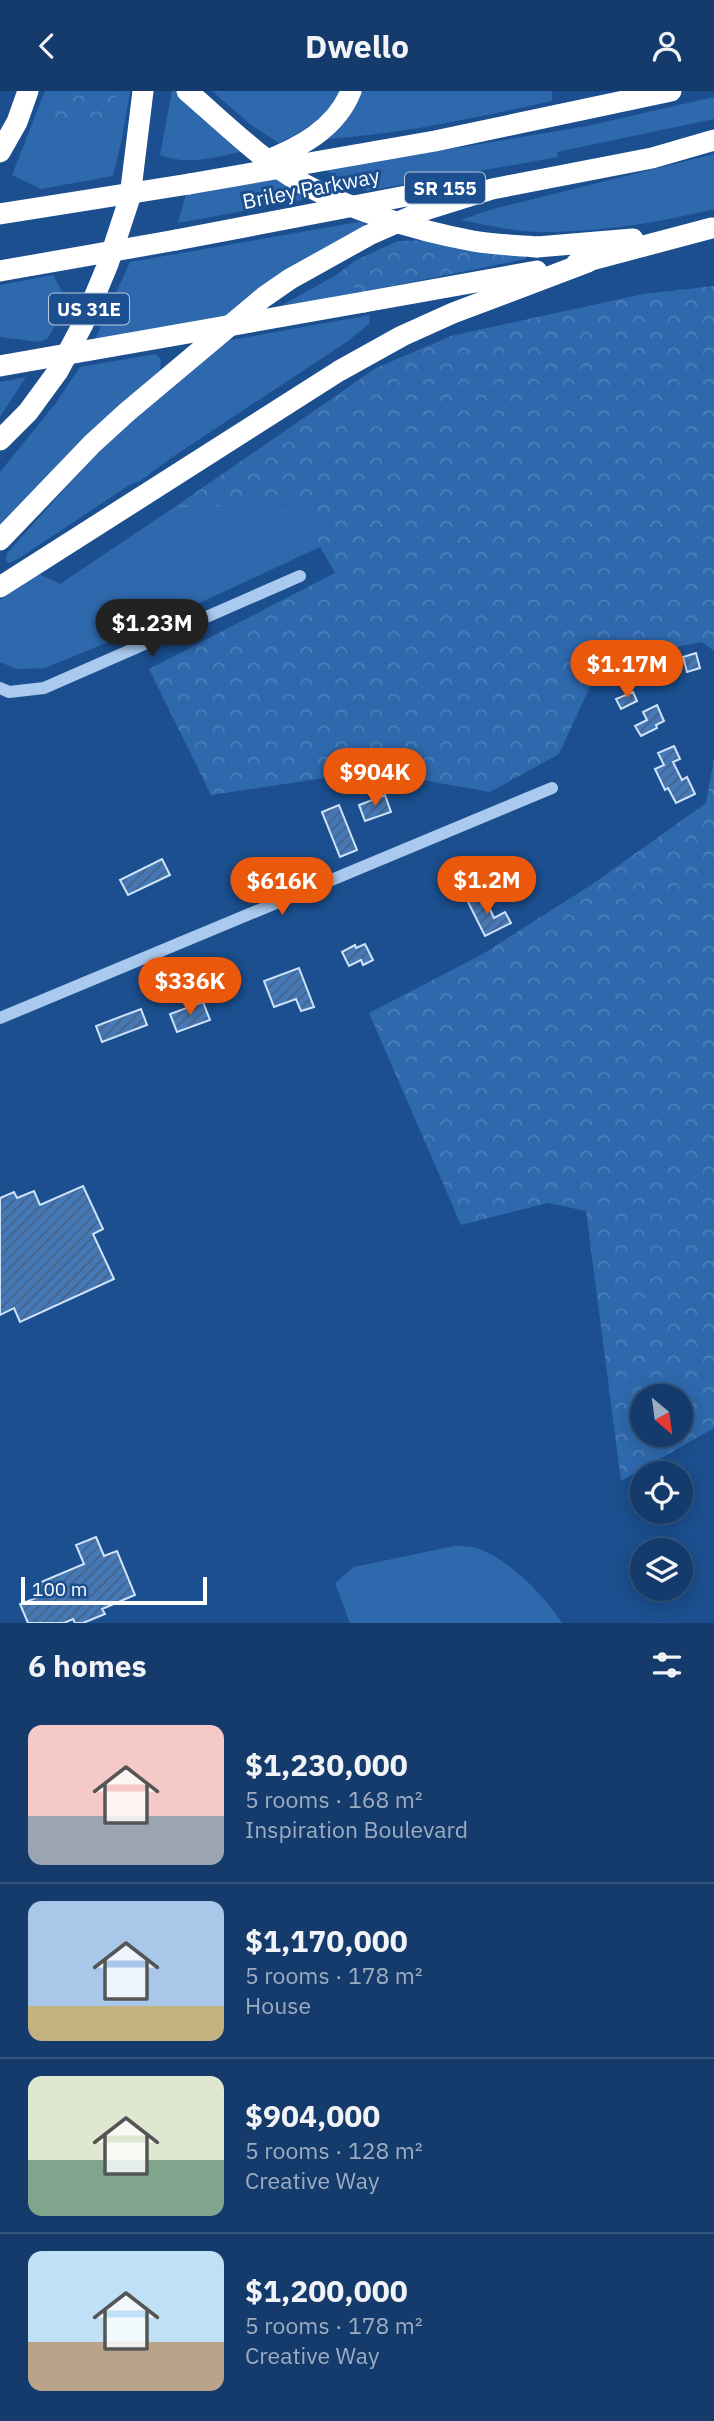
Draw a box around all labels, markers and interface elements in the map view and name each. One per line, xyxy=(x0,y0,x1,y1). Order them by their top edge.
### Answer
text: Dwello xyxy=(305,25,409,67)
icon: back xyxy=(28,27,66,65)
icon: person xyxy=(648,27,686,65)
street label: Briley Parkway xyxy=(240,161,382,215)
road number: SR 155 xyxy=(405,173,485,204)
road number: US 31E xyxy=(49,293,129,324)
pin: $1.23M xyxy=(95,599,209,659)
text: $1.23M xyxy=(111,607,193,637)
pin: $1.17M xyxy=(570,641,684,700)
text: $1.17M xyxy=(586,648,668,678)
pin: $904K xyxy=(326,749,424,808)
text: $904K xyxy=(339,756,411,786)
pin: $616K xyxy=(233,857,331,917)
pin: $1.2M xyxy=(438,857,536,916)
text: $1.2M xyxy=(453,864,521,894)
text: $616K xyxy=(246,865,318,895)
pin: $336K xyxy=(141,957,239,1017)
text: $336K xyxy=(154,965,226,995)
north arrow xyxy=(630,1384,693,1447)
map controls xyxy=(630,1384,693,1601)
button: locate xyxy=(630,1461,693,1524)
button: layers xyxy=(630,1538,693,1601)
scale bar xyxy=(21,1574,206,1606)
text: 100 m xyxy=(32,1577,87,1601)
text: 6 homes xyxy=(28,1646,147,1685)
icon: filters xyxy=(648,1646,686,1684)
text: $1,230,000 xyxy=(245,1745,408,1784)
icon: home xyxy=(84,1753,168,1837)
text: 5 rooms · 168 m² xyxy=(245,1784,423,1814)
text: Inspiration Boulevard xyxy=(245,1814,468,1844)
text: $1,170,000 xyxy=(245,1921,408,1960)
icon: home xyxy=(84,1929,168,2013)
text: 5 rooms · 178 m² xyxy=(245,1960,423,1990)
text: House xyxy=(245,1990,311,2020)
text: $904,000 xyxy=(245,2096,380,2135)
icon: home xyxy=(84,2104,168,2188)
text: 5 rooms · 128 m² xyxy=(245,2135,423,2165)
text: Creative Way xyxy=(245,2165,379,2195)
text: $1,200,000 xyxy=(245,2271,408,2310)
icon: home xyxy=(84,2279,168,2363)
text: 5 rooms · 178 m² xyxy=(245,2310,423,2340)
text: Creative Way xyxy=(245,2340,379,2370)

